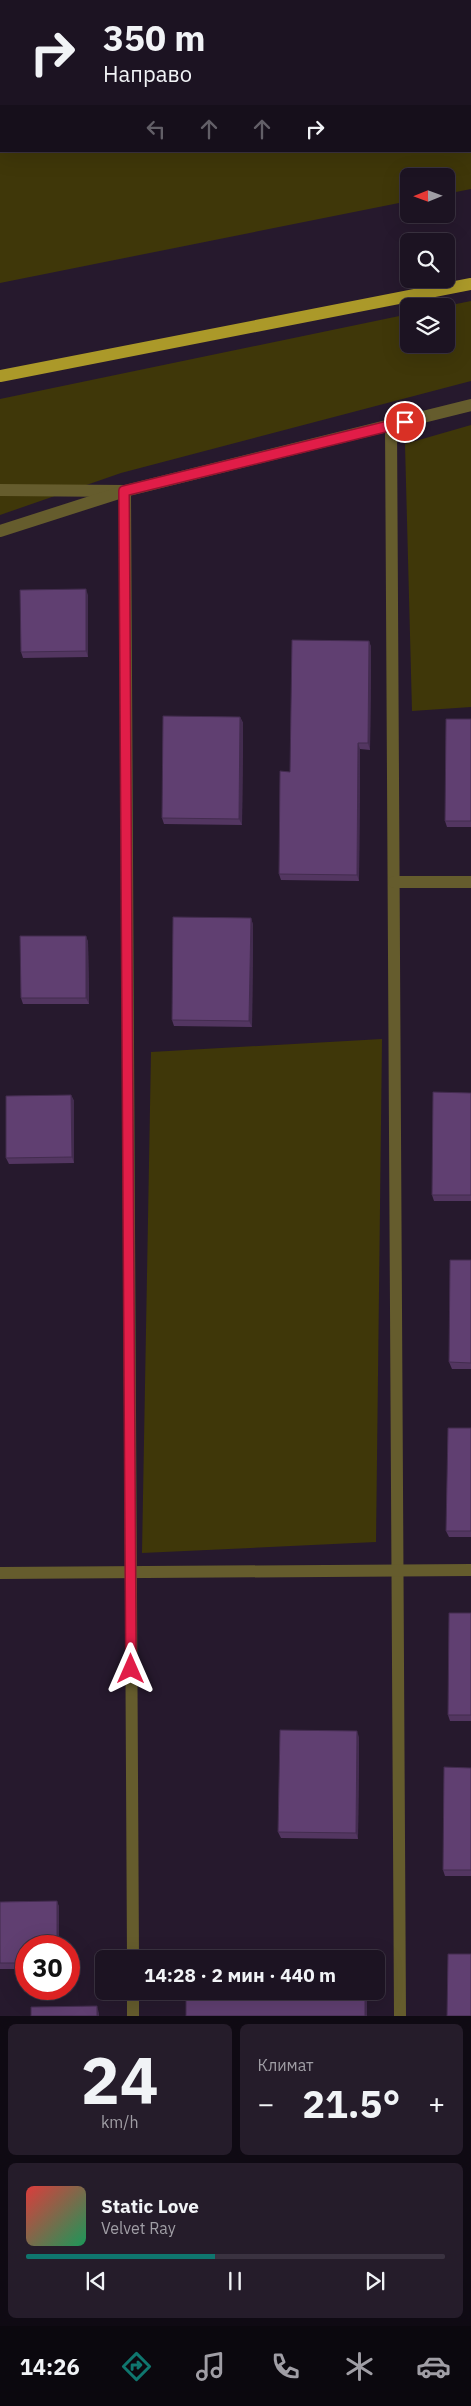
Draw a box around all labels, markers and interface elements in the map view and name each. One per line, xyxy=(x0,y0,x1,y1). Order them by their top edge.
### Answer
text: 350 m xyxy=(103,15,206,61)
icon: right xyxy=(20,20,85,85)
text: Направо xyxy=(103,59,192,88)
icon: left xyxy=(142,115,170,143)
icon: ahead xyxy=(195,115,223,143)
icon: ahead xyxy=(248,115,276,143)
icon: right xyxy=(301,115,329,143)
north arrow xyxy=(400,168,455,222)
map controls xyxy=(400,168,455,353)
button: search xyxy=(400,233,455,288)
button: layers xyxy=(400,298,455,353)
pin xyxy=(384,401,426,443)
icon: arrive xyxy=(391,408,419,436)
position arrow xyxy=(104,1642,156,1694)
speed limit sign: 30 xyxy=(15,1935,80,2000)
text: 14:28 · 2 мин · 440 m xyxy=(144,1963,336,1987)
text: 24 xyxy=(81,2037,159,2122)
text: Климат xyxy=(258,2055,314,2075)
text: 21.5° xyxy=(302,2079,400,2128)
text: − xyxy=(258,2085,274,2122)
text: + xyxy=(428,2085,445,2122)
text: km/h xyxy=(101,2112,139,2132)
text: Static Love xyxy=(101,2194,199,2218)
text: Velvet Ray xyxy=(101,2218,176,2238)
icon: previous xyxy=(82,2267,110,2295)
icon: pause xyxy=(221,2267,249,2295)
icon: next xyxy=(361,2267,389,2295)
icon: directions xyxy=(119,2349,154,2384)
icon: music xyxy=(193,2349,228,2384)
icon: phone xyxy=(268,2349,303,2384)
icon: climate xyxy=(342,2349,377,2384)
icon: car xyxy=(416,2349,451,2384)
text: 14:26 xyxy=(20,2352,80,2381)

